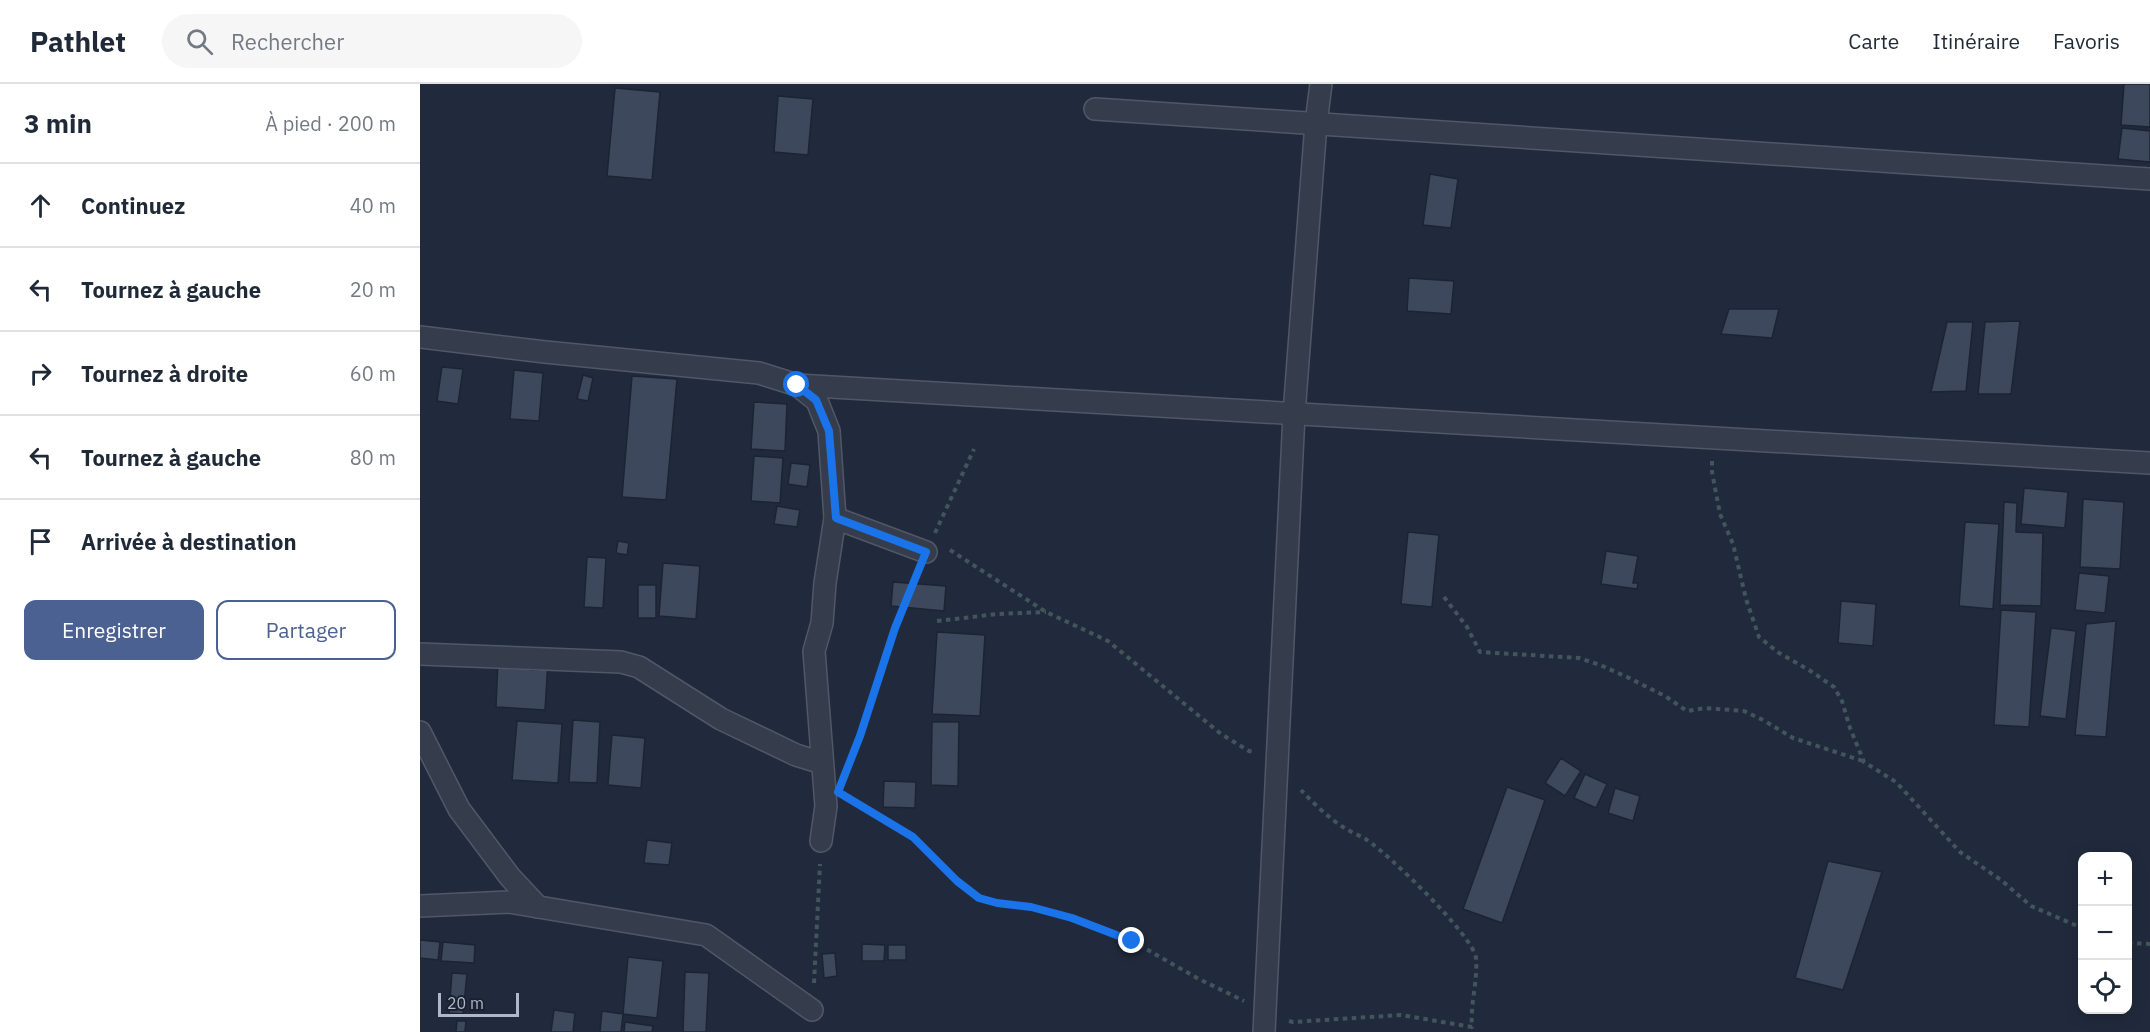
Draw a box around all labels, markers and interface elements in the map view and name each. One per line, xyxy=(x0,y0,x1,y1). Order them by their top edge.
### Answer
search box xyxy=(162,14,582,68)
text: Pathlet xyxy=(30,23,126,60)
icon: search xyxy=(183,25,216,58)
text: Rechercher xyxy=(231,27,344,56)
text: Carte xyxy=(1848,27,1899,55)
text: Itinéraire xyxy=(1932,27,2020,55)
text: Favoris xyxy=(2053,27,2120,55)
text: 3 min xyxy=(24,106,92,140)
text: À pied · 200 m xyxy=(265,110,396,137)
icon: ahead xyxy=(24,189,57,222)
text: Continuez xyxy=(81,191,185,220)
text: 40 m xyxy=(350,192,396,219)
icon: left xyxy=(24,273,57,306)
text: Tournez à gauche xyxy=(81,275,261,304)
text: 20 m xyxy=(350,276,396,303)
icon: right xyxy=(24,357,57,390)
text: Tournez à droite xyxy=(81,359,248,388)
text: 60 m xyxy=(350,360,396,387)
route start xyxy=(783,371,809,397)
icon: left xyxy=(24,441,57,474)
text: Tournez à gauche xyxy=(81,443,261,472)
text: 80 m xyxy=(350,444,396,471)
icon: arrive xyxy=(24,525,57,558)
text: Arrivée à destination xyxy=(81,527,297,556)
button: Enregistrer xyxy=(24,600,204,660)
button: Partager xyxy=(216,600,396,660)
map controls xyxy=(2078,852,2132,1014)
button: + xyxy=(2078,852,2132,906)
button: − xyxy=(2078,906,2132,960)
route end xyxy=(1118,927,1144,953)
button: locate xyxy=(2078,960,2132,1014)
scale bar xyxy=(438,990,519,1018)
text: 20 m xyxy=(447,993,484,1013)

